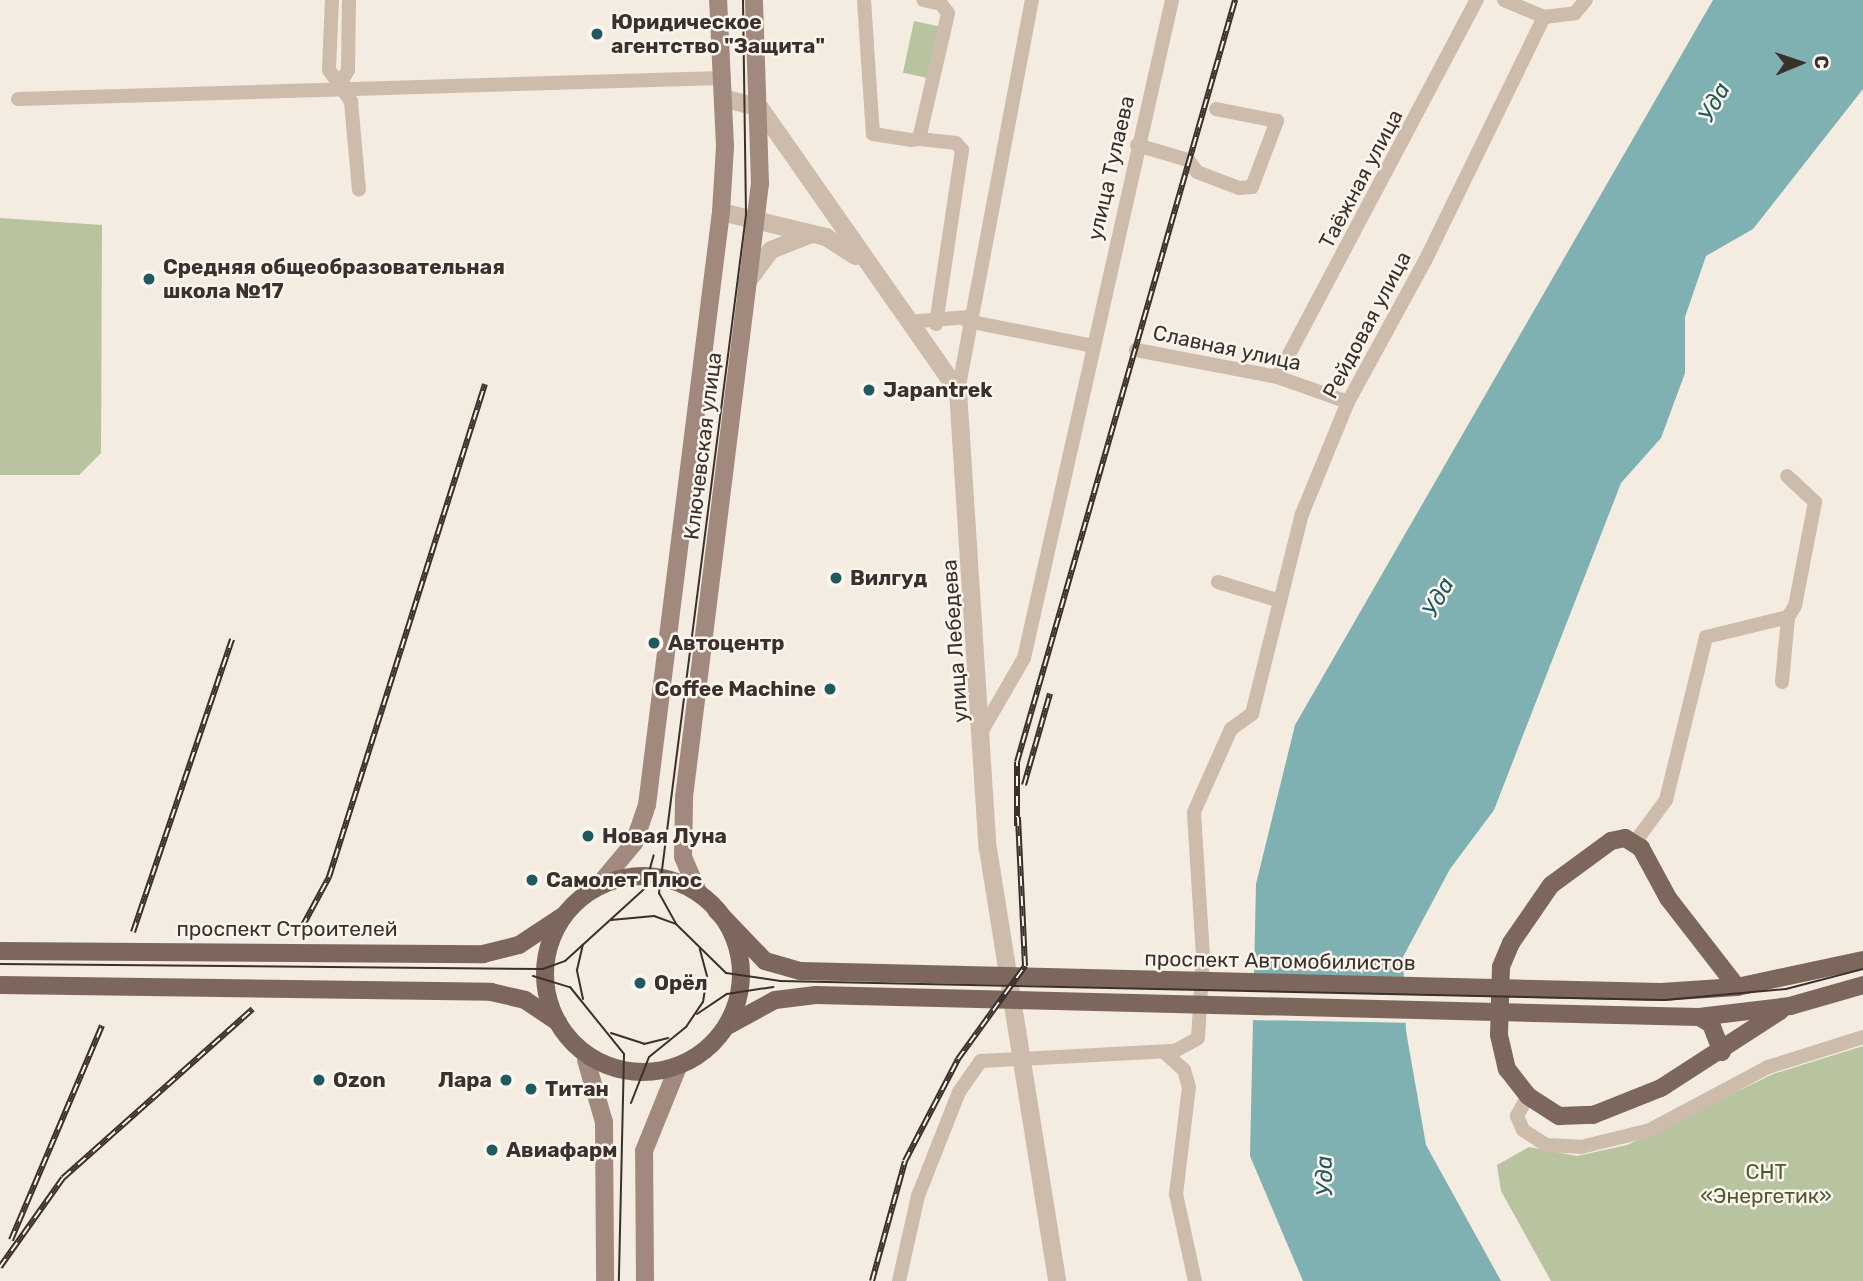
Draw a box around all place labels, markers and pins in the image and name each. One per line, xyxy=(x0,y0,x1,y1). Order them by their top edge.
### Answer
place label: Юридическое агентство "Защита" xyxy=(611,9,825,59)
marker: Юридическое агентство "Защита" xyxy=(589,26,605,42)
place label: Средняя общеобразовательная школа №17 xyxy=(163,254,505,304)
marker: Средняя общеобразовательная школа №17 xyxy=(141,271,157,287)
place label: Japantrek xyxy=(883,377,992,403)
marker: Japantrek xyxy=(861,382,877,398)
place label: Вилгуд xyxy=(850,565,927,591)
marker: Вилгуд xyxy=(828,570,844,586)
place label: Автоцентр xyxy=(668,630,784,656)
marker: Автоцентр xyxy=(646,635,662,651)
place label: Coffee Machine xyxy=(655,676,816,702)
marker: Coffee Machine xyxy=(822,681,838,697)
place label: Новая Луна xyxy=(602,823,727,849)
marker: Новая Луна xyxy=(580,828,596,844)
place label: Самолет Плюс xyxy=(546,867,702,893)
marker: Самолет Плюс xyxy=(524,872,540,888)
place label: Орёл xyxy=(654,970,708,996)
marker: Орёл xyxy=(632,975,648,991)
place label: Ozon xyxy=(333,1067,386,1093)
place label: Лара xyxy=(438,1067,492,1093)
marker: Ozon xyxy=(311,1072,327,1088)
marker: Лара xyxy=(498,1072,514,1088)
place label: Титан xyxy=(545,1076,609,1102)
marker: Титан xyxy=(523,1081,539,1097)
place label: Авиафарм xyxy=(506,1137,617,1163)
marker: Авиафарм xyxy=(484,1142,500,1158)

